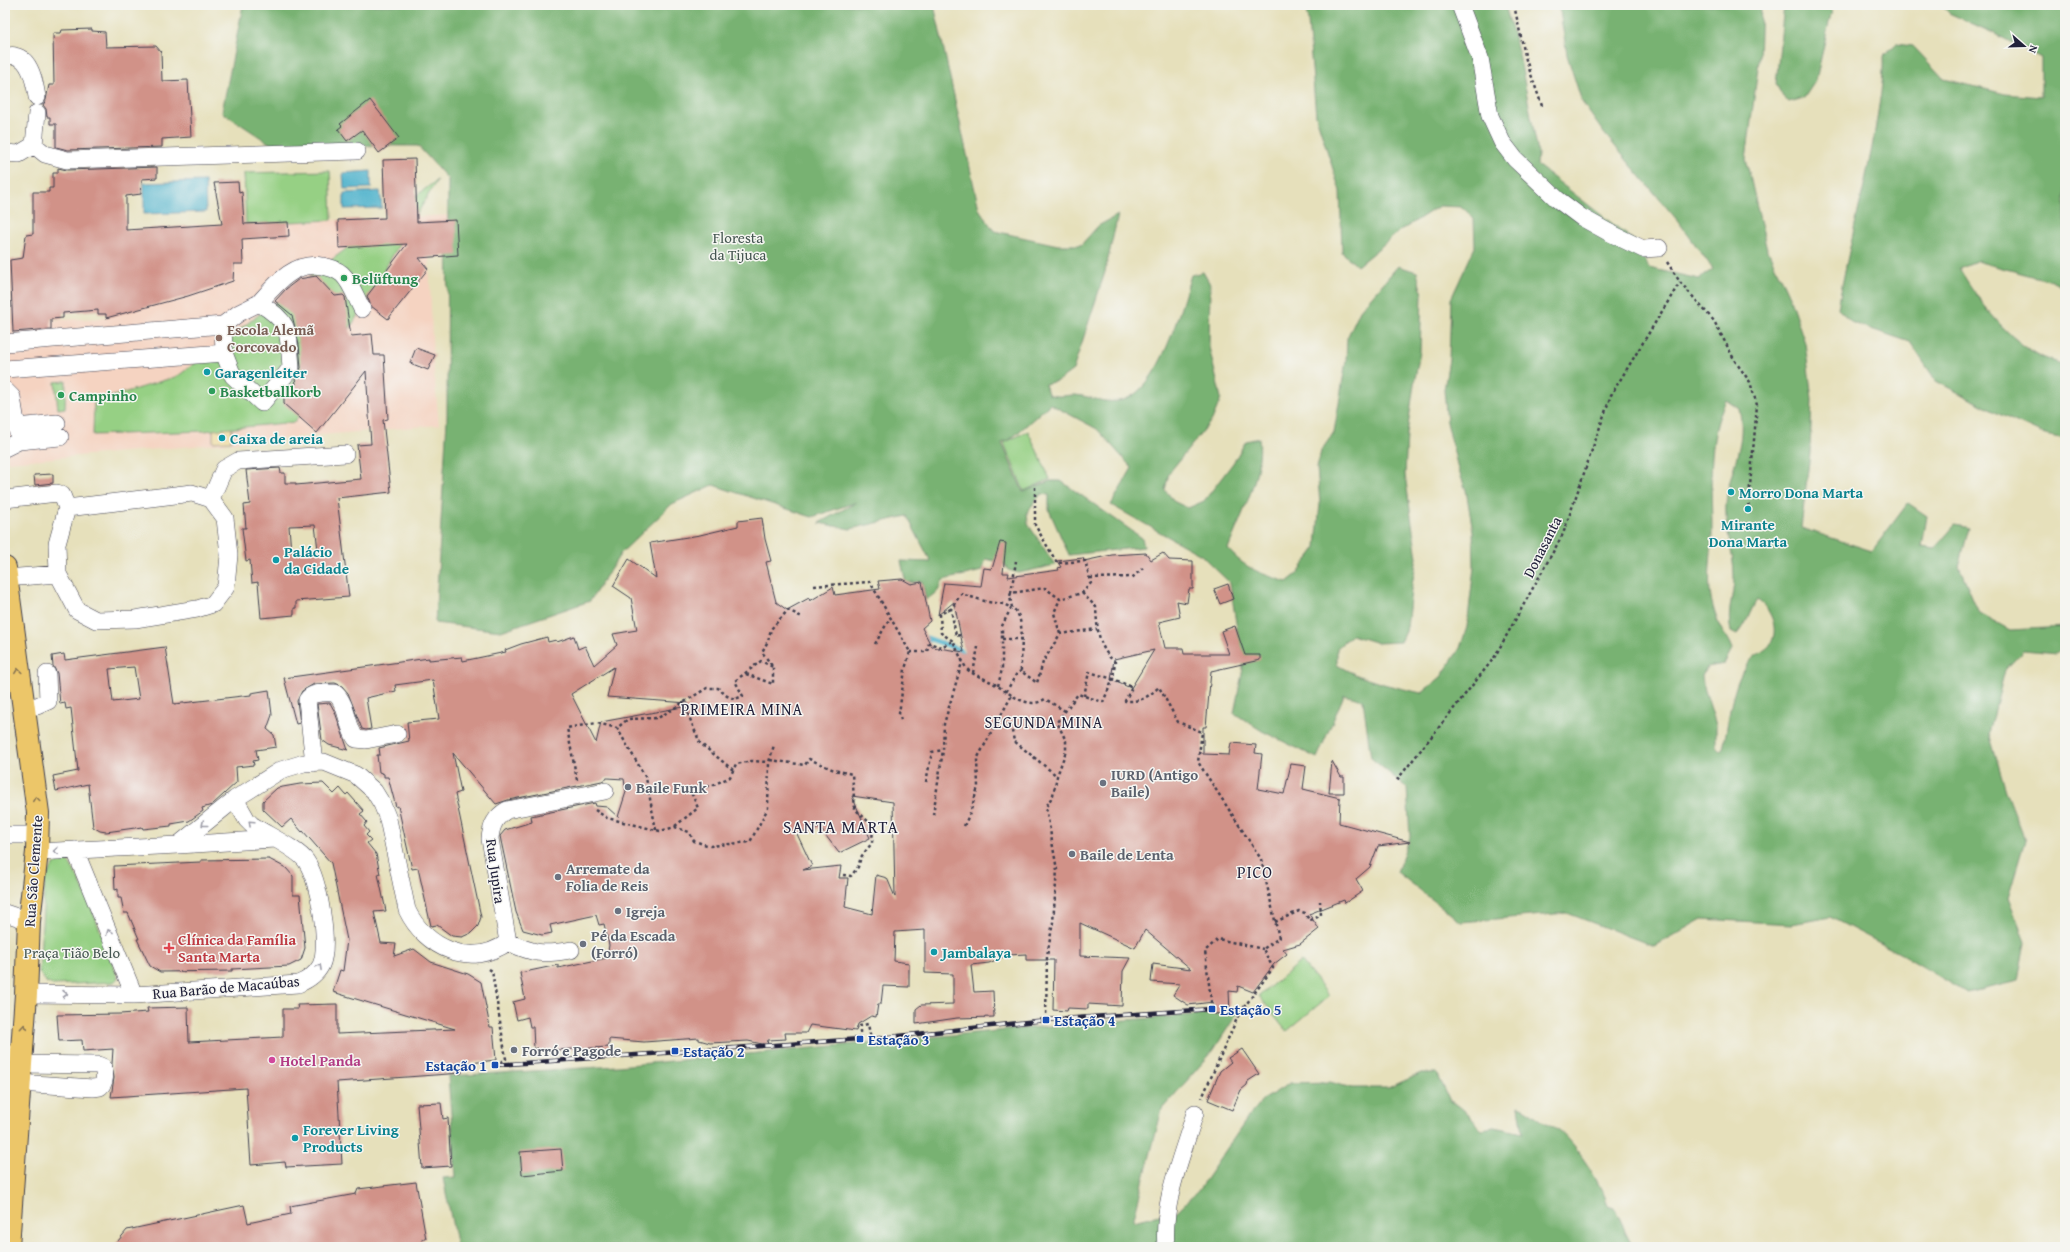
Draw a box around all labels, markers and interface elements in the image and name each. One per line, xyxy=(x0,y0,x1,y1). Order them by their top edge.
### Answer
north arrow xyxy=(2004,26,2044,66)
text: N xyxy=(2024,43,2042,56)
park label: Floresta da Tijuca xyxy=(710,227,766,265)
place label: Belüftung xyxy=(352,268,418,289)
marker: Belüftung xyxy=(339,273,349,283)
place label: Escola Alemã Corcovado xyxy=(227,319,314,357)
marker: Escola Alemã Corcovado xyxy=(214,333,224,343)
place label: Garagenleiter xyxy=(215,362,307,383)
marker: Garagenleiter xyxy=(202,367,212,377)
place label: Basketballkorb xyxy=(220,381,321,402)
place label: Campinho xyxy=(69,385,137,406)
marker: Basketballkorb xyxy=(207,386,217,396)
marker: Campinho xyxy=(56,390,66,400)
place label: Caixa de areia xyxy=(230,428,323,449)
marker: Caixa de areia xyxy=(217,433,227,443)
place label: Morro Dona Marta xyxy=(1739,482,1863,503)
marker: Morro Dona Marta xyxy=(1726,487,1736,497)
marker: Mirante Dona Marta xyxy=(1743,504,1753,514)
street label: Donasanta xyxy=(1518,513,1566,581)
place label: Mirante Dona Marta xyxy=(1709,514,1788,552)
place label: Palácio da Cidade xyxy=(284,541,349,579)
marker: Palácio da Cidade xyxy=(271,555,281,565)
one-way arrow xyxy=(14,668,23,674)
district label: PRIMEIRA MINA xyxy=(681,697,803,721)
district label: SEGUNDA MINA xyxy=(984,710,1104,734)
place label: IURD (Antigo Baile) xyxy=(1111,764,1198,802)
place label: Baile Funk xyxy=(636,777,707,798)
marker: IURD (Antigo Baile) xyxy=(1098,778,1108,788)
marker: Baile Funk xyxy=(623,782,633,792)
one-way arrow xyxy=(32,796,41,802)
street label: Rua São Clemente xyxy=(19,814,47,928)
district label: SANTA MARTA xyxy=(783,814,899,839)
one-way arrow xyxy=(202,819,209,826)
one-way arrow xyxy=(248,820,256,828)
street label: Rua Jupira xyxy=(481,837,511,905)
place label: Baile de Lenta xyxy=(1080,844,1174,865)
one-way arrow xyxy=(53,846,59,855)
marker: Baile de Lenta xyxy=(1067,849,1077,859)
place label: Arremate da Folia de Reis xyxy=(566,858,650,896)
district label: PICO xyxy=(1237,860,1273,884)
marker: Arremate da Folia de Reis xyxy=(553,872,563,882)
place label: Igreja xyxy=(626,901,665,922)
marker: Igreja xyxy=(613,906,623,916)
place label: Pé da Escada (Forró) xyxy=(591,925,676,963)
one-way arrow xyxy=(105,929,113,936)
place label: Clínica da Família Santa Marta xyxy=(178,929,296,967)
marker: Pé da Escada (Forró) xyxy=(578,939,588,949)
park label: Praça Tião Belo xyxy=(24,942,120,963)
marker: Clínica da Família Santa Marta xyxy=(163,942,175,954)
place label: Jambalaya xyxy=(939,942,1011,963)
marker: Jambalaya xyxy=(929,947,939,957)
one-way arrow xyxy=(314,964,322,971)
street label: Rua Barão de Macaúbas xyxy=(152,970,300,1004)
one-way arrow xyxy=(62,990,68,998)
place label: Estação 5 xyxy=(1220,999,1282,1020)
marker: Estação 5 xyxy=(1207,1004,1217,1014)
place label: Estação 4 xyxy=(1054,1010,1116,1031)
marker: Estação 4 xyxy=(1041,1015,1051,1025)
one-way arrow xyxy=(19,1024,28,1030)
place label: Estação 3 xyxy=(868,1029,930,1050)
marker: Estação 3 xyxy=(855,1034,865,1044)
place label: Forró e Pagode xyxy=(522,1040,621,1061)
place label: Estação 2 xyxy=(683,1041,745,1062)
marker: Forró e Pagode xyxy=(509,1045,519,1055)
marker: Estação 2 xyxy=(670,1046,680,1056)
place label: Hotel Panda xyxy=(280,1050,361,1071)
marker: Hotel Panda xyxy=(267,1055,277,1065)
place label: Estação 1 xyxy=(425,1055,487,1076)
marker: Estação 1 xyxy=(490,1060,500,1070)
place label: Forever Living Products xyxy=(303,1119,399,1157)
marker: Forever Living Products xyxy=(290,1133,300,1143)

